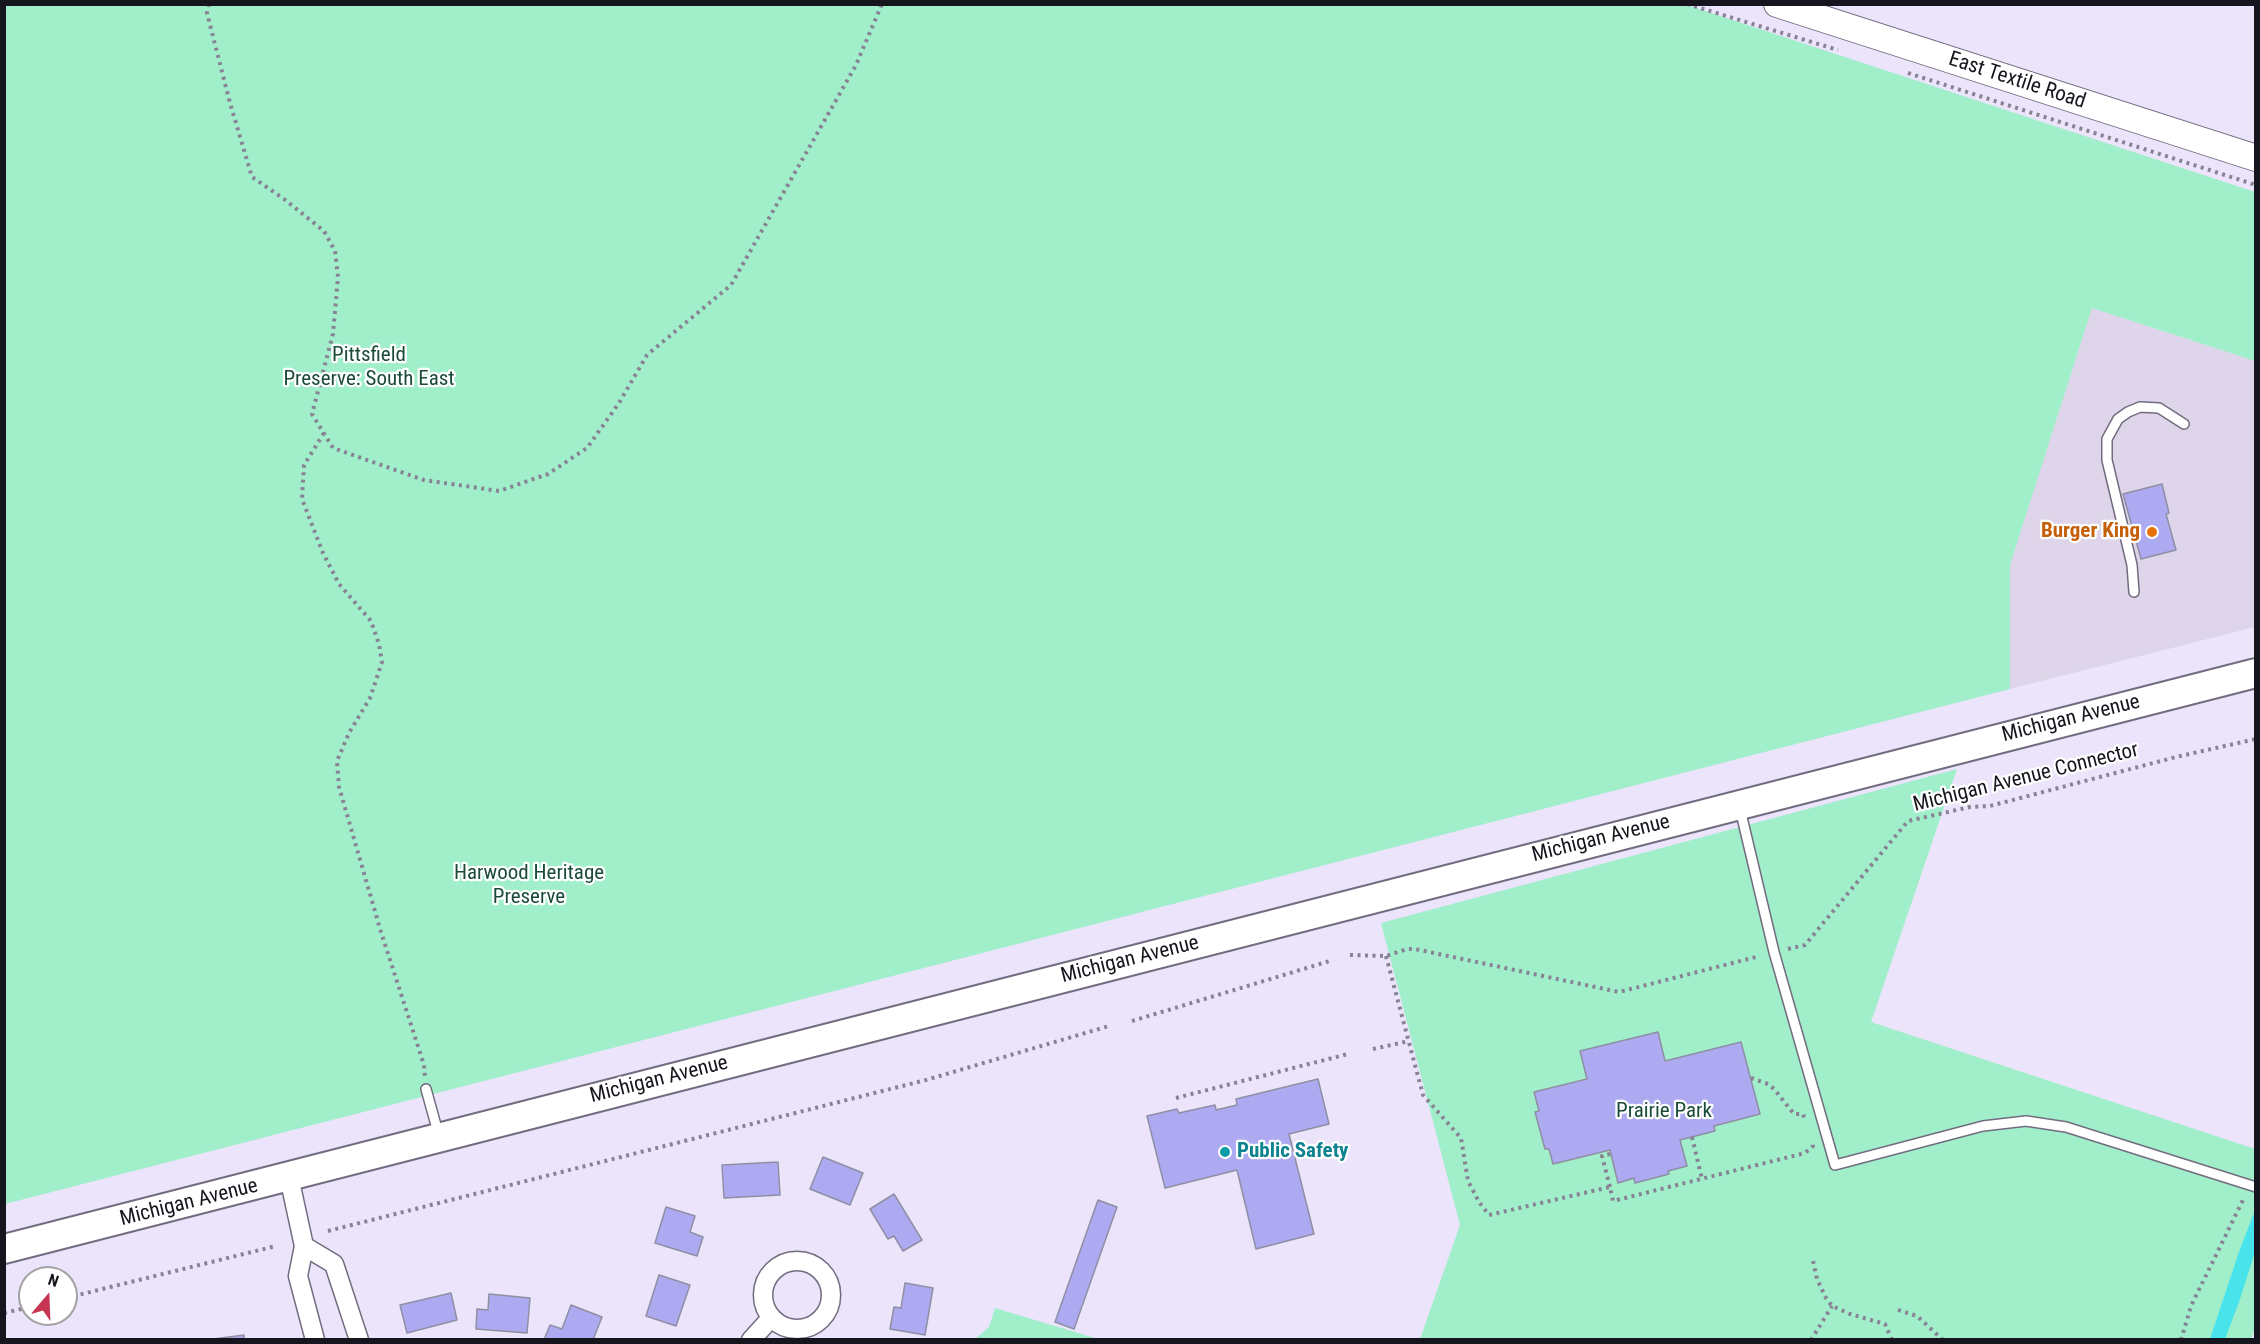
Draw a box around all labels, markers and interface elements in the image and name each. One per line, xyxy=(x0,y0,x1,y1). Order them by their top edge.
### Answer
street label: East Textile Road xyxy=(1945,47,2089,115)
park label: Pittsfield Preserve: South East xyxy=(283,343,455,393)
place label: Burger King xyxy=(2041,519,2140,545)
marker: Burger King xyxy=(2145,525,2159,539)
street label: Michigan Avenue xyxy=(1999,690,2143,748)
street label: Michigan Avenue Connector xyxy=(1911,738,2141,818)
street label: Michigan Avenue xyxy=(1529,810,1673,868)
park label: Harwood Heritage Preserve xyxy=(454,861,604,911)
street label: Michigan Avenue xyxy=(1058,931,1202,989)
street label: Michigan Avenue xyxy=(587,1051,731,1109)
park label: Prairie Park xyxy=(1616,1099,1712,1125)
place label: Public Safety xyxy=(1237,1139,1348,1165)
marker: Public Safety xyxy=(1218,1145,1232,1159)
street label: Michigan Avenue xyxy=(117,1174,261,1232)
north arrow xyxy=(18,1266,78,1326)
text: N xyxy=(46,1270,61,1291)

